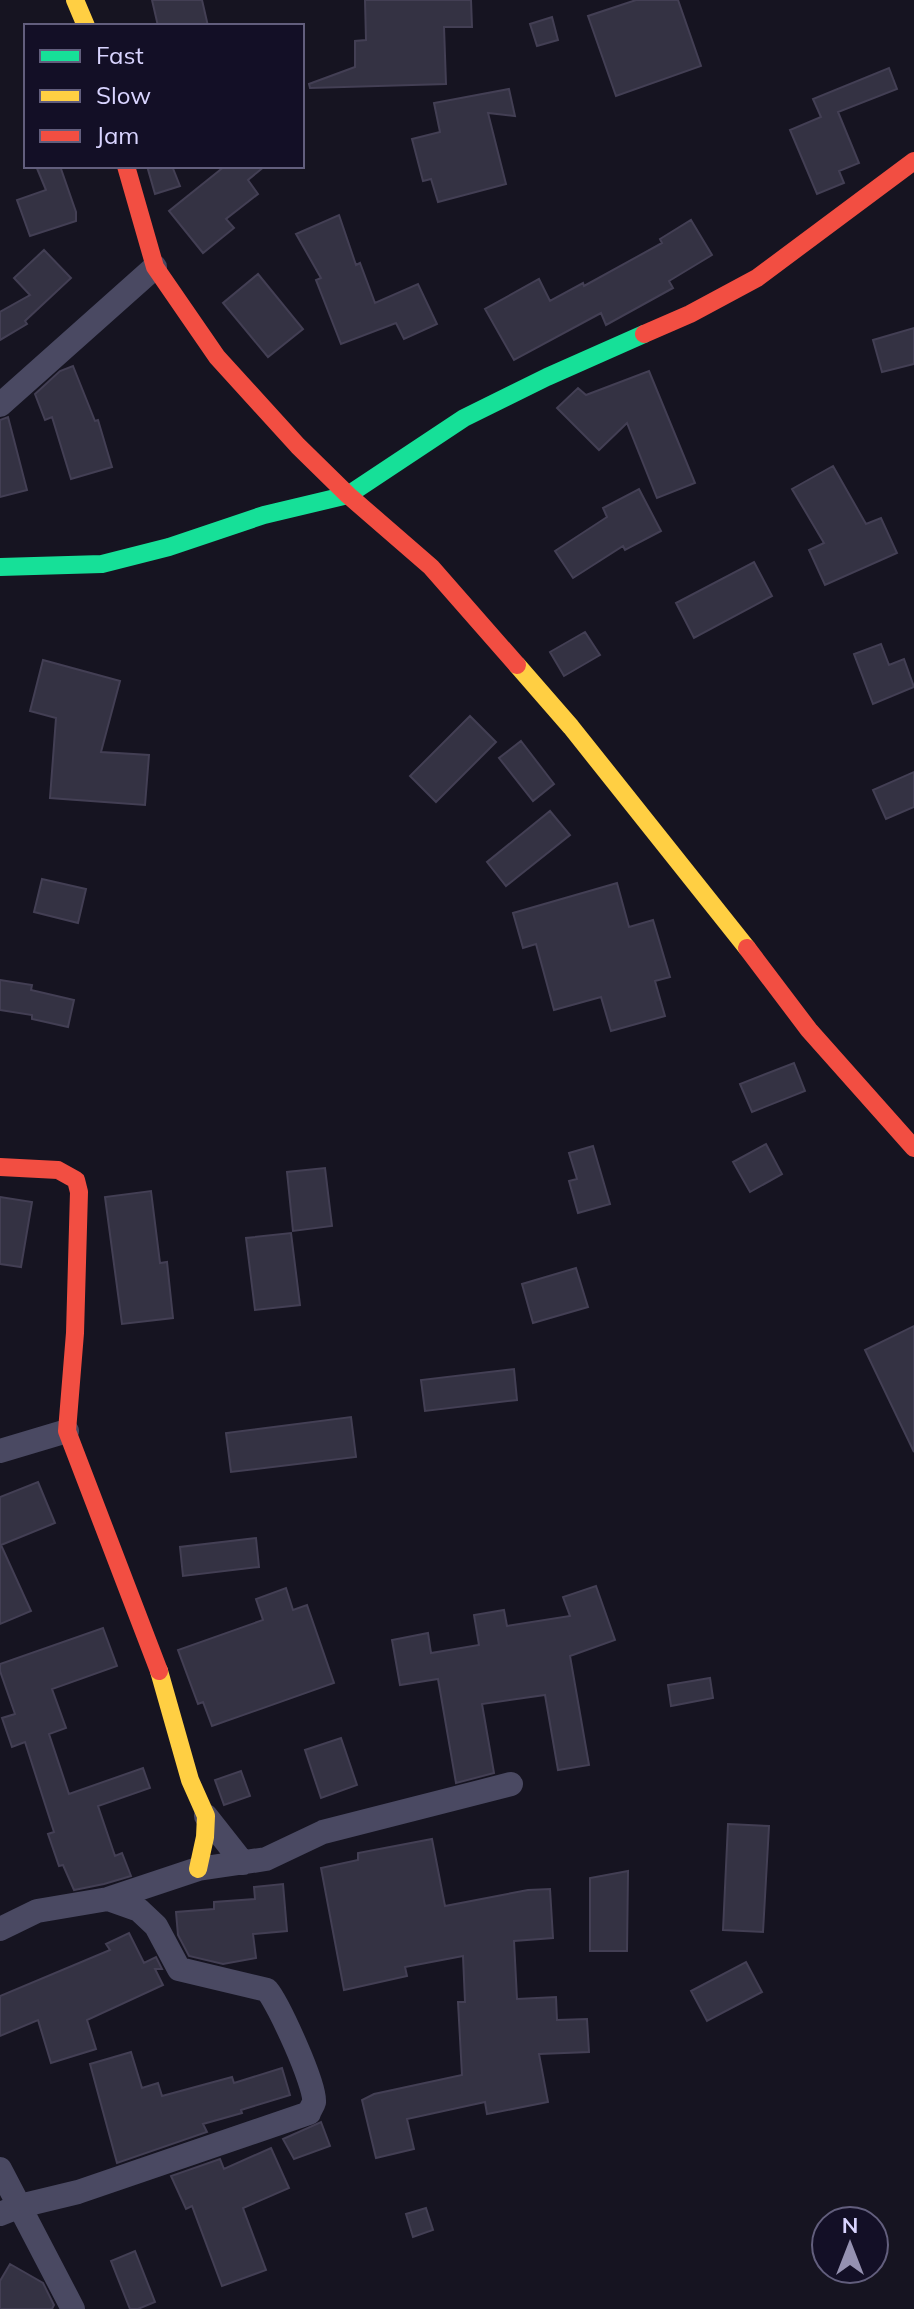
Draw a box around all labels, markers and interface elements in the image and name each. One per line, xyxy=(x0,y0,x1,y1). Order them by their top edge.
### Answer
legend xyxy=(24,24,304,168)
text: Fast xyxy=(96,40,144,70)
text: Slow xyxy=(96,80,151,110)
text: Jam xyxy=(96,120,139,150)
north arrow xyxy=(810,2205,890,2285)
text: N xyxy=(842,2211,858,2239)

